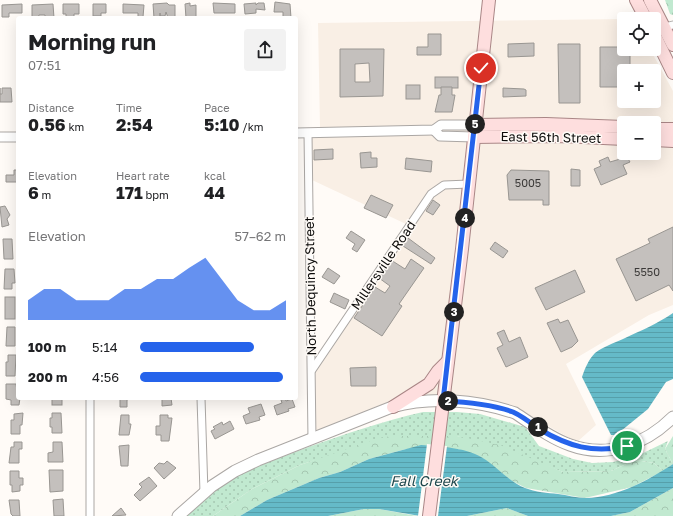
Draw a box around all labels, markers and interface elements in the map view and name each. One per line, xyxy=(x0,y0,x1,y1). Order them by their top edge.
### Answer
map controls xyxy=(617,12,661,160)
button: locate xyxy=(617,12,661,56)
text: Morning run xyxy=(28,28,156,55)
button: share xyxy=(244,29,286,71)
pin xyxy=(464,51,498,85)
text: 07:51 xyxy=(28,57,61,73)
icon: check xyxy=(470,57,492,79)
button: + xyxy=(617,64,661,108)
text: Distance xyxy=(28,101,74,114)
text: Time xyxy=(116,101,142,114)
text: Pace xyxy=(204,101,230,114)
text: 0.56 xyxy=(28,114,66,135)
text: 2:54 xyxy=(116,114,153,135)
text: 5:10 xyxy=(204,114,240,135)
pin: 5 xyxy=(465,114,485,134)
button: − xyxy=(617,116,661,160)
text: 5 xyxy=(472,117,478,130)
text: km xyxy=(66,120,84,133)
text: /km xyxy=(240,120,264,133)
street label: East 56th Street xyxy=(500,128,602,146)
text: Elevation xyxy=(28,169,77,182)
text: Heart rate xyxy=(116,169,170,182)
text: kcal xyxy=(204,169,226,182)
house number: 5005 xyxy=(515,176,541,189)
text: 6 xyxy=(28,182,39,203)
text: 171 xyxy=(116,182,143,203)
text: 44 xyxy=(204,182,225,203)
text: m xyxy=(39,188,51,201)
text: bpm xyxy=(143,188,169,201)
pin: 4 xyxy=(455,208,475,228)
text: 4 xyxy=(462,211,468,224)
street label: North Dequincy Street xyxy=(301,216,319,356)
street label: Millersville Road xyxy=(347,217,419,313)
text: Elevation xyxy=(28,228,86,244)
text: 57–62 m xyxy=(235,228,286,244)
house number: 5550 xyxy=(634,265,660,278)
pin: 3 xyxy=(444,302,464,322)
text: 3 xyxy=(451,305,457,318)
text: 100 m xyxy=(28,339,66,355)
text: 5:14 xyxy=(92,339,118,355)
text: 200 m xyxy=(28,369,67,385)
text: 4:56 xyxy=(92,369,119,385)
pin: 2 xyxy=(438,391,458,411)
text: 2 xyxy=(445,394,451,407)
pin: 1 xyxy=(528,417,548,437)
text: 1 xyxy=(535,420,541,433)
pin xyxy=(610,429,644,463)
icon: arrive xyxy=(616,435,638,457)
water label: Fall Creek xyxy=(390,472,460,489)

